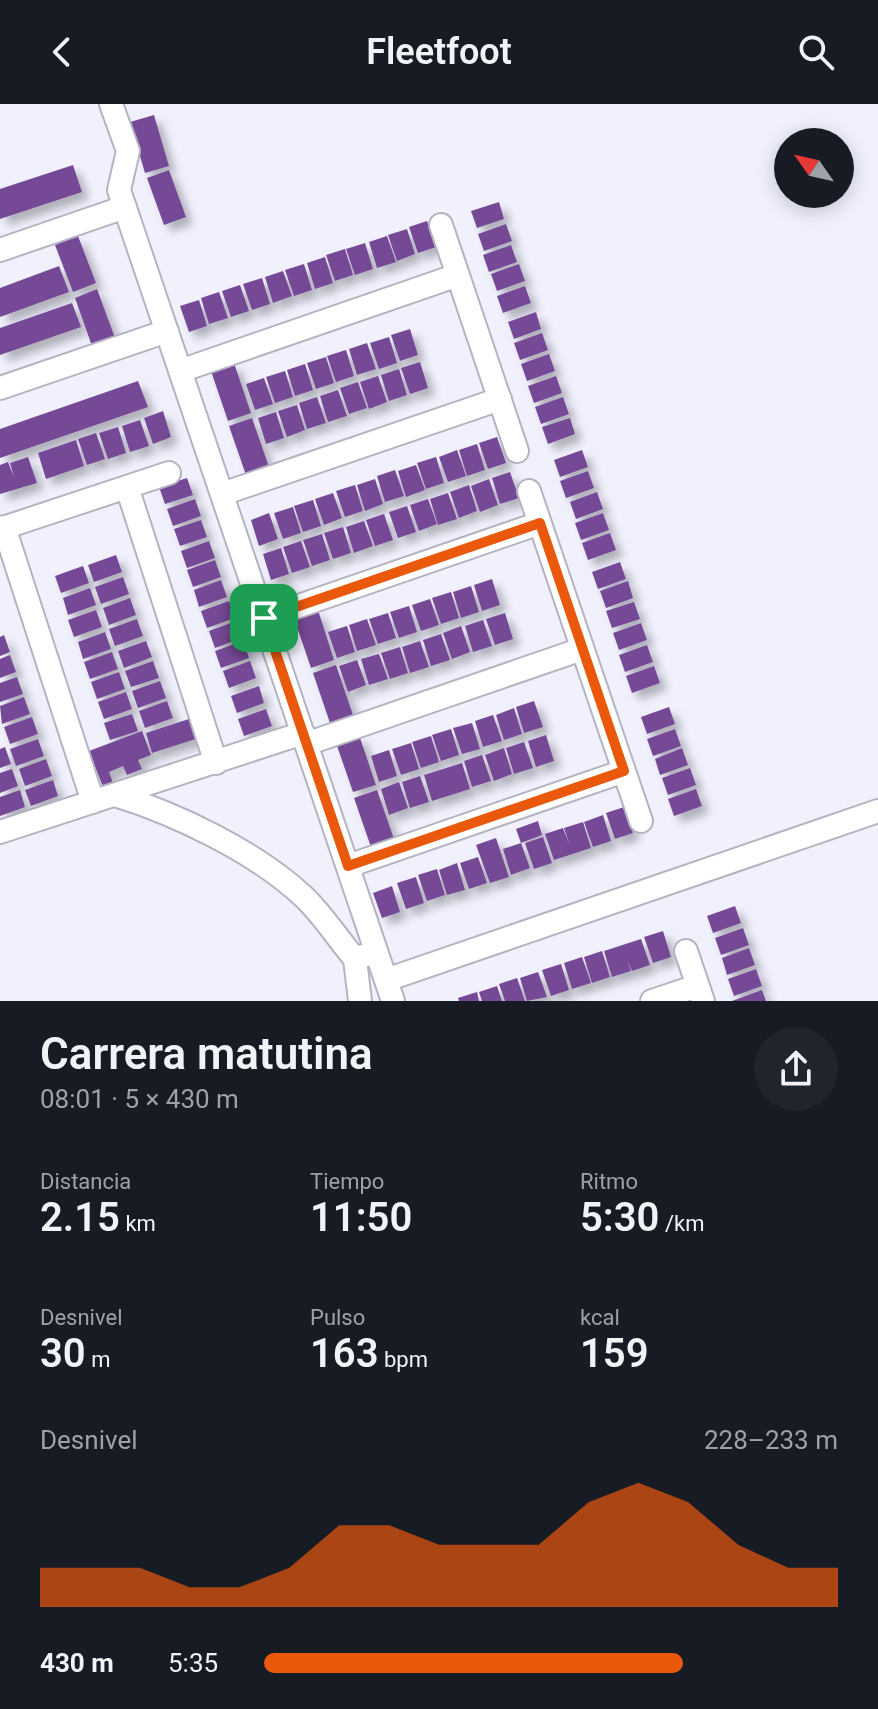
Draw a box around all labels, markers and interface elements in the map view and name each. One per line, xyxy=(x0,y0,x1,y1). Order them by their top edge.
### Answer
icon: back xyxy=(40,30,84,74)
icon: search xyxy=(794,30,838,74)
text: Fleetfoot xyxy=(366,31,512,73)
north arrow xyxy=(774,128,854,208)
map controls xyxy=(774,128,854,208)
pin xyxy=(230,584,298,652)
icon: arrive xyxy=(242,596,286,640)
button: share xyxy=(754,1027,838,1111)
text: Carrera matutina xyxy=(40,1028,373,1080)
text: 08:01 · 5 × 430 m xyxy=(40,1084,239,1114)
text: Distancia xyxy=(40,1169,131,1194)
text: Tiempo xyxy=(310,1169,384,1194)
text: Ritmo xyxy=(580,1169,638,1194)
text: 2.15 xyxy=(40,1194,120,1241)
text: 11:50 xyxy=(310,1194,412,1241)
text: 5:30 xyxy=(580,1194,659,1241)
text: km xyxy=(120,1211,156,1236)
text: /km xyxy=(659,1211,704,1236)
text: Desnivel xyxy=(40,1305,123,1330)
text: Pulso xyxy=(310,1305,365,1330)
text: kcal xyxy=(580,1305,620,1330)
text: 30 xyxy=(40,1330,86,1377)
text: 163 xyxy=(310,1330,379,1377)
text: 159 xyxy=(580,1330,649,1377)
text: m xyxy=(86,1347,110,1372)
text: bpm xyxy=(379,1347,428,1372)
text: Desnivel xyxy=(40,1425,138,1455)
text: 228–233 m xyxy=(704,1425,838,1455)
text: 430 m xyxy=(40,1648,114,1678)
text: 5:35 xyxy=(168,1648,218,1678)

